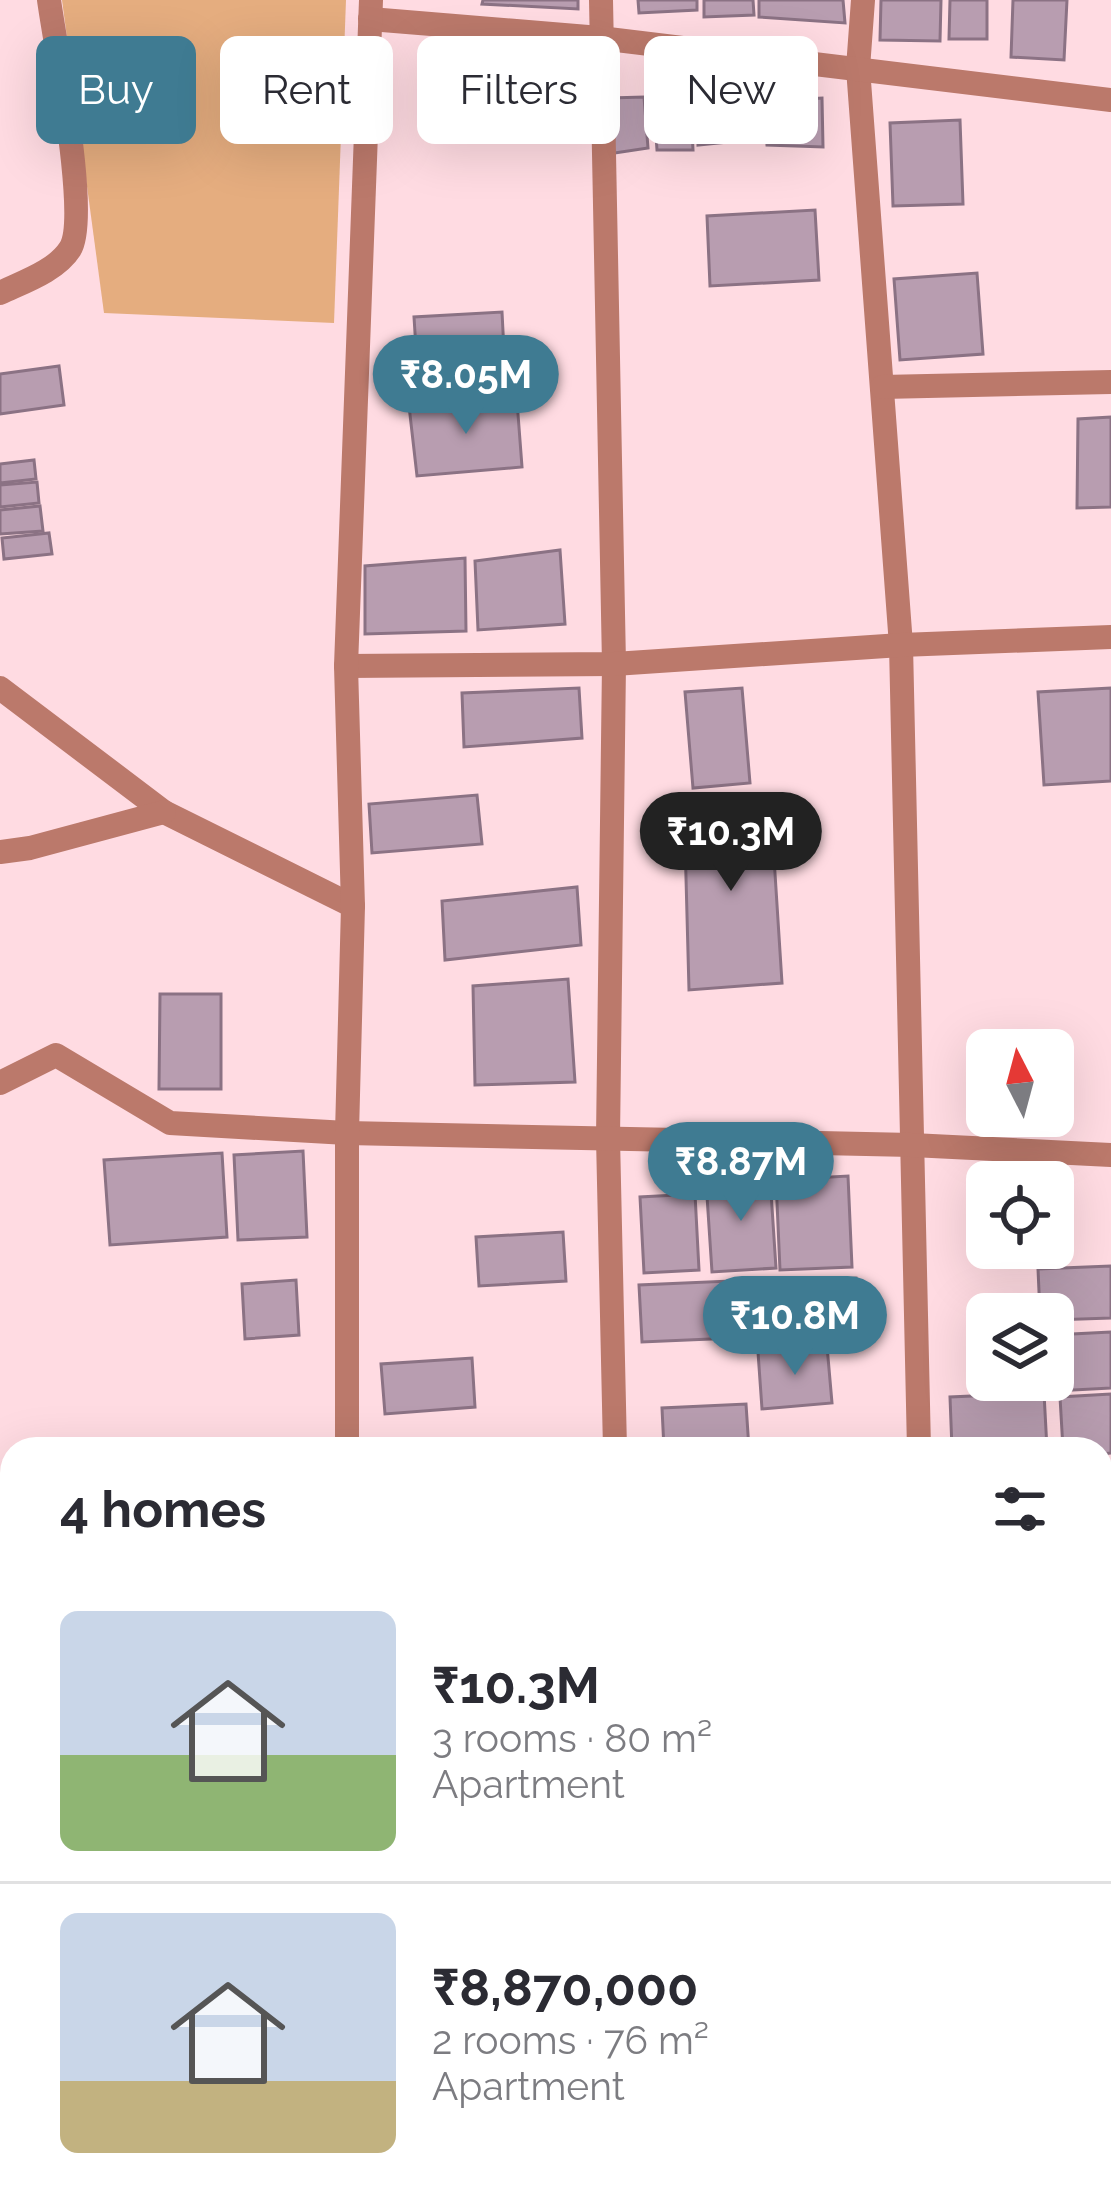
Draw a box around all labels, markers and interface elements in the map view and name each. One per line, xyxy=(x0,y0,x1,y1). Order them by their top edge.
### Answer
chip: Buy xyxy=(36,36,196,144)
chip: Rent xyxy=(220,36,393,144)
chip: Filters xyxy=(417,36,620,144)
chip: New xyxy=(644,36,818,144)
pin: ₹8.05M xyxy=(368,335,564,437)
text: ₹8.05M xyxy=(400,351,532,397)
pin: ₹10.3M xyxy=(633,792,829,894)
text: ₹10.3M xyxy=(667,808,795,854)
north arrow xyxy=(966,1029,1074,1137)
map controls xyxy=(966,1029,1074,1401)
pin: ₹8.87M xyxy=(643,1122,839,1224)
text: ₹8.87M xyxy=(675,1138,807,1184)
button: locate xyxy=(966,1161,1074,1269)
pin: ₹10.8M xyxy=(697,1276,893,1378)
text: ₹10.8M xyxy=(730,1292,860,1338)
button: layers xyxy=(966,1293,1074,1401)
icon: filters xyxy=(987,1476,1053,1542)
text: 4 homes xyxy=(60,1479,266,1539)
text: ₹10.3M xyxy=(432,1655,600,1715)
icon: home xyxy=(156,1659,300,1803)
text: 3 rooms · 80 m² xyxy=(432,1715,712,1761)
text: Apartment xyxy=(432,1761,625,1807)
text: ₹8,870,000 xyxy=(432,1957,698,2017)
icon: home xyxy=(156,1961,300,2105)
text: 2 rooms · 76 m² xyxy=(432,2017,709,2063)
text: Apartment xyxy=(432,2063,625,2109)

